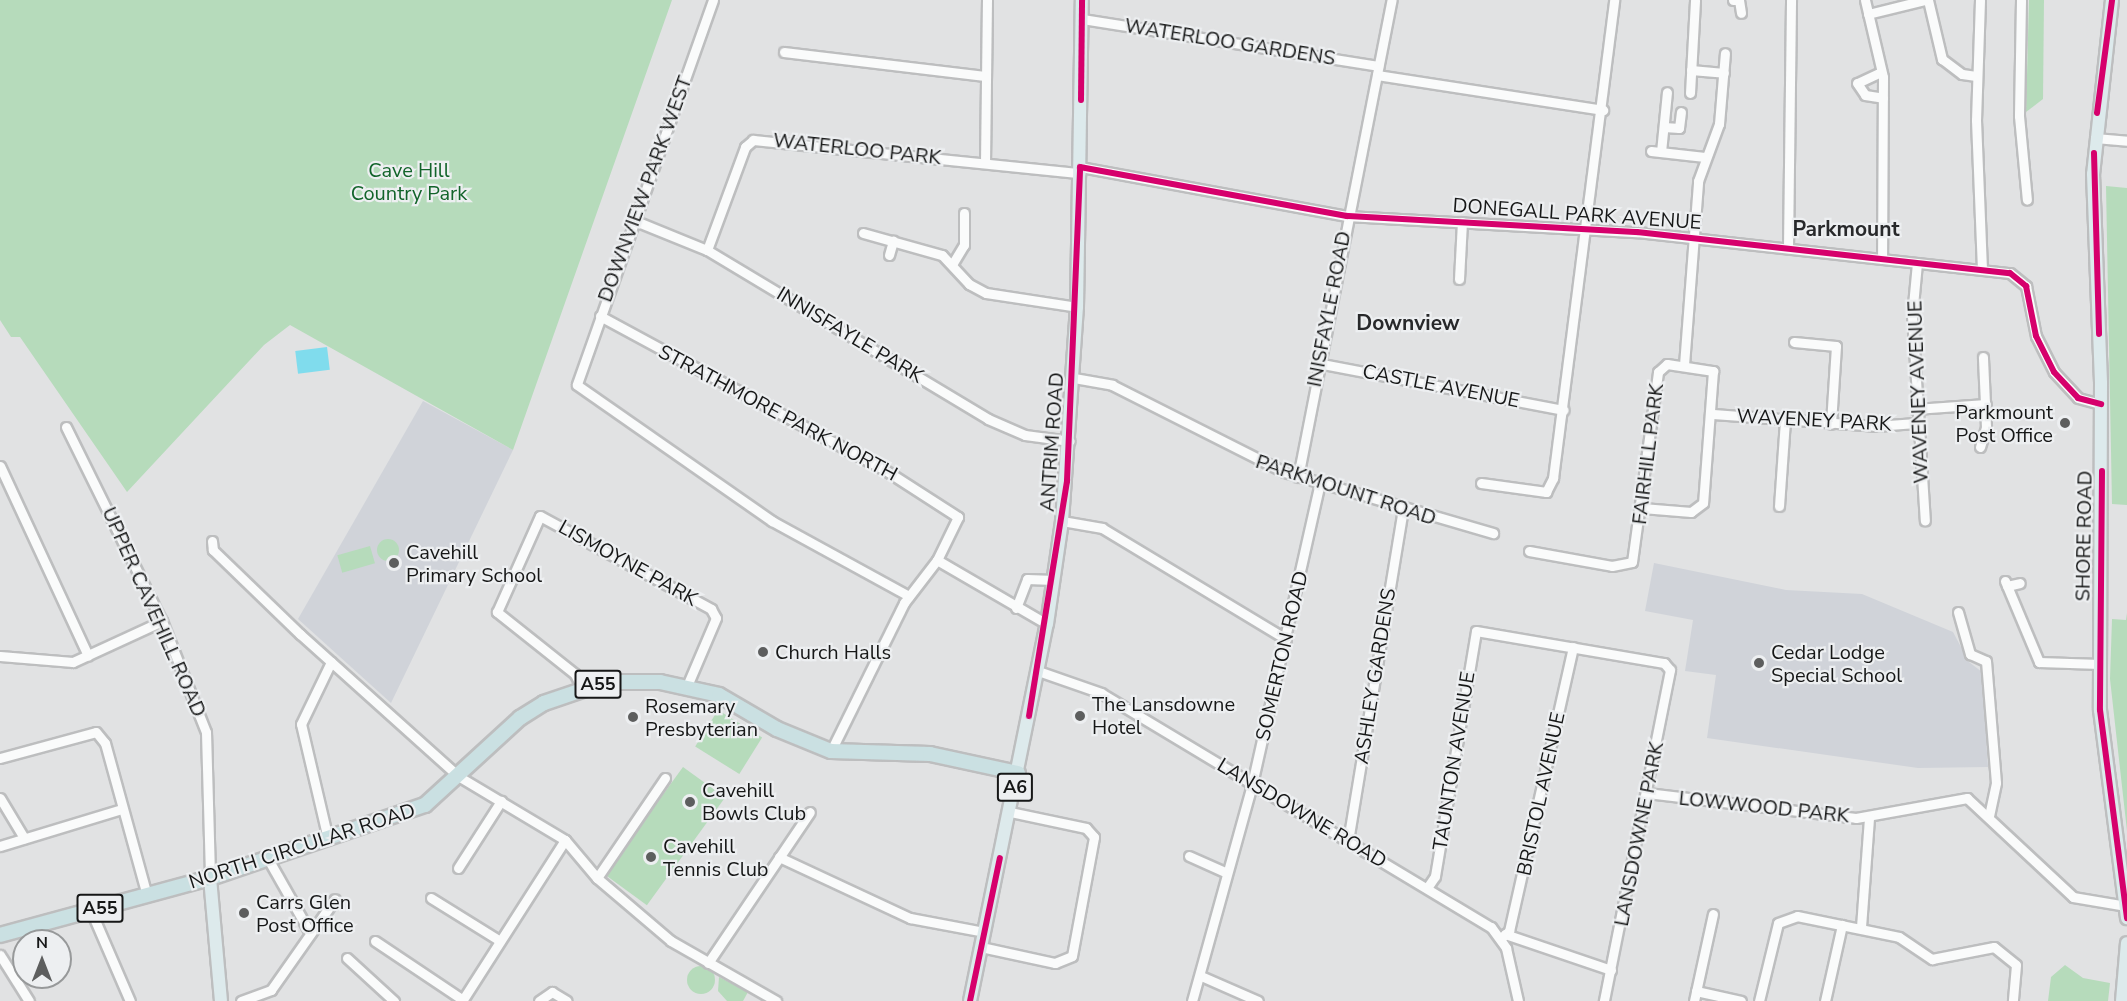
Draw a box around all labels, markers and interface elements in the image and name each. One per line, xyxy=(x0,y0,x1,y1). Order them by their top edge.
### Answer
street label: WATERLOO GARDENS xyxy=(1123,13,1337,71)
street label: DOWNVIEW PARK WEST xyxy=(593,73,697,305)
street label: WATERLOO PARK xyxy=(772,128,942,170)
park label: Cave Hill Country Park xyxy=(351,159,467,206)
street label: DONEGALL PARK AVENUE xyxy=(1452,193,1702,235)
district label: Parkmount xyxy=(1792,216,1900,242)
street label: INISFAYLE ROAD xyxy=(1302,229,1356,389)
street label: INNISFAYLE PARK xyxy=(772,282,928,388)
street label: WAVENEY AVENUE xyxy=(1903,300,1933,484)
district label: Downview xyxy=(1356,310,1460,336)
street label: STRATHMORE PARK NORTH xyxy=(654,340,902,486)
street label: CASTLE AVENUE xyxy=(1361,359,1521,413)
street label: ANTRIM ROAD xyxy=(1035,371,1069,513)
street label: FAIRHILL PARK xyxy=(1627,382,1669,526)
place label: Parkmount Post Office xyxy=(1955,400,2053,447)
street label: WAVENEY PARK xyxy=(1736,404,1892,436)
marker: Parkmount Post Office xyxy=(2058,416,2072,430)
street label: PARKMOUNT ROAD xyxy=(1253,449,1439,531)
street label: SHORE ROAD xyxy=(2071,470,2097,602)
street label: UPPER CAVEHILL ROAD xyxy=(97,503,211,721)
street label: LISMOYNE PARK xyxy=(554,515,702,611)
place label: Cavehill Primary School xyxy=(406,540,542,587)
marker: Cavehill Primary School xyxy=(387,556,401,570)
street label: SOMERTON ROAD xyxy=(1251,569,1313,743)
street label: ASHLEY GARDENS xyxy=(1349,586,1401,766)
place label: Church Halls xyxy=(775,640,891,664)
place label: Cedar Lodge Special School xyxy=(1771,640,1902,687)
marker: Church Halls xyxy=(756,645,770,659)
marker: Cedar Lodge Special School xyxy=(1752,656,1766,670)
road number: A55 xyxy=(574,669,622,699)
street label: TAUNTON AVENUE xyxy=(1428,670,1480,852)
place label: The Lansdowne Hotel xyxy=(1092,692,1235,739)
place label: Rosemary Presbyterian xyxy=(645,694,758,741)
marker: The Lansdowne Hotel xyxy=(1073,709,1087,723)
marker: Rosemary Presbyterian xyxy=(626,710,640,724)
street label: BRISTOL AVENUE xyxy=(1512,710,1570,878)
street label: LANSDOWNE PARK xyxy=(1609,740,1669,928)
street label: LANSDOWNE ROAD xyxy=(1213,753,1391,873)
road number: A6 xyxy=(996,772,1034,802)
place label: Cavehill Bowls Club xyxy=(702,778,806,825)
street label: LOWWOOD PARK xyxy=(1678,786,1850,828)
marker: Cavehill Bowls Club xyxy=(683,795,697,809)
street label: NORTH CIRCULAR ROAD xyxy=(186,798,418,894)
place label: Cavehill Tennis Club xyxy=(663,834,769,881)
marker: Cavehill Tennis Club xyxy=(644,850,658,864)
place label: Carrs Glen Post Office xyxy=(256,890,354,937)
road number: A55 xyxy=(76,893,124,923)
marker: Carrs Glen Post Office xyxy=(237,906,251,920)
north arrow xyxy=(12,929,72,989)
text: N xyxy=(36,932,48,954)

